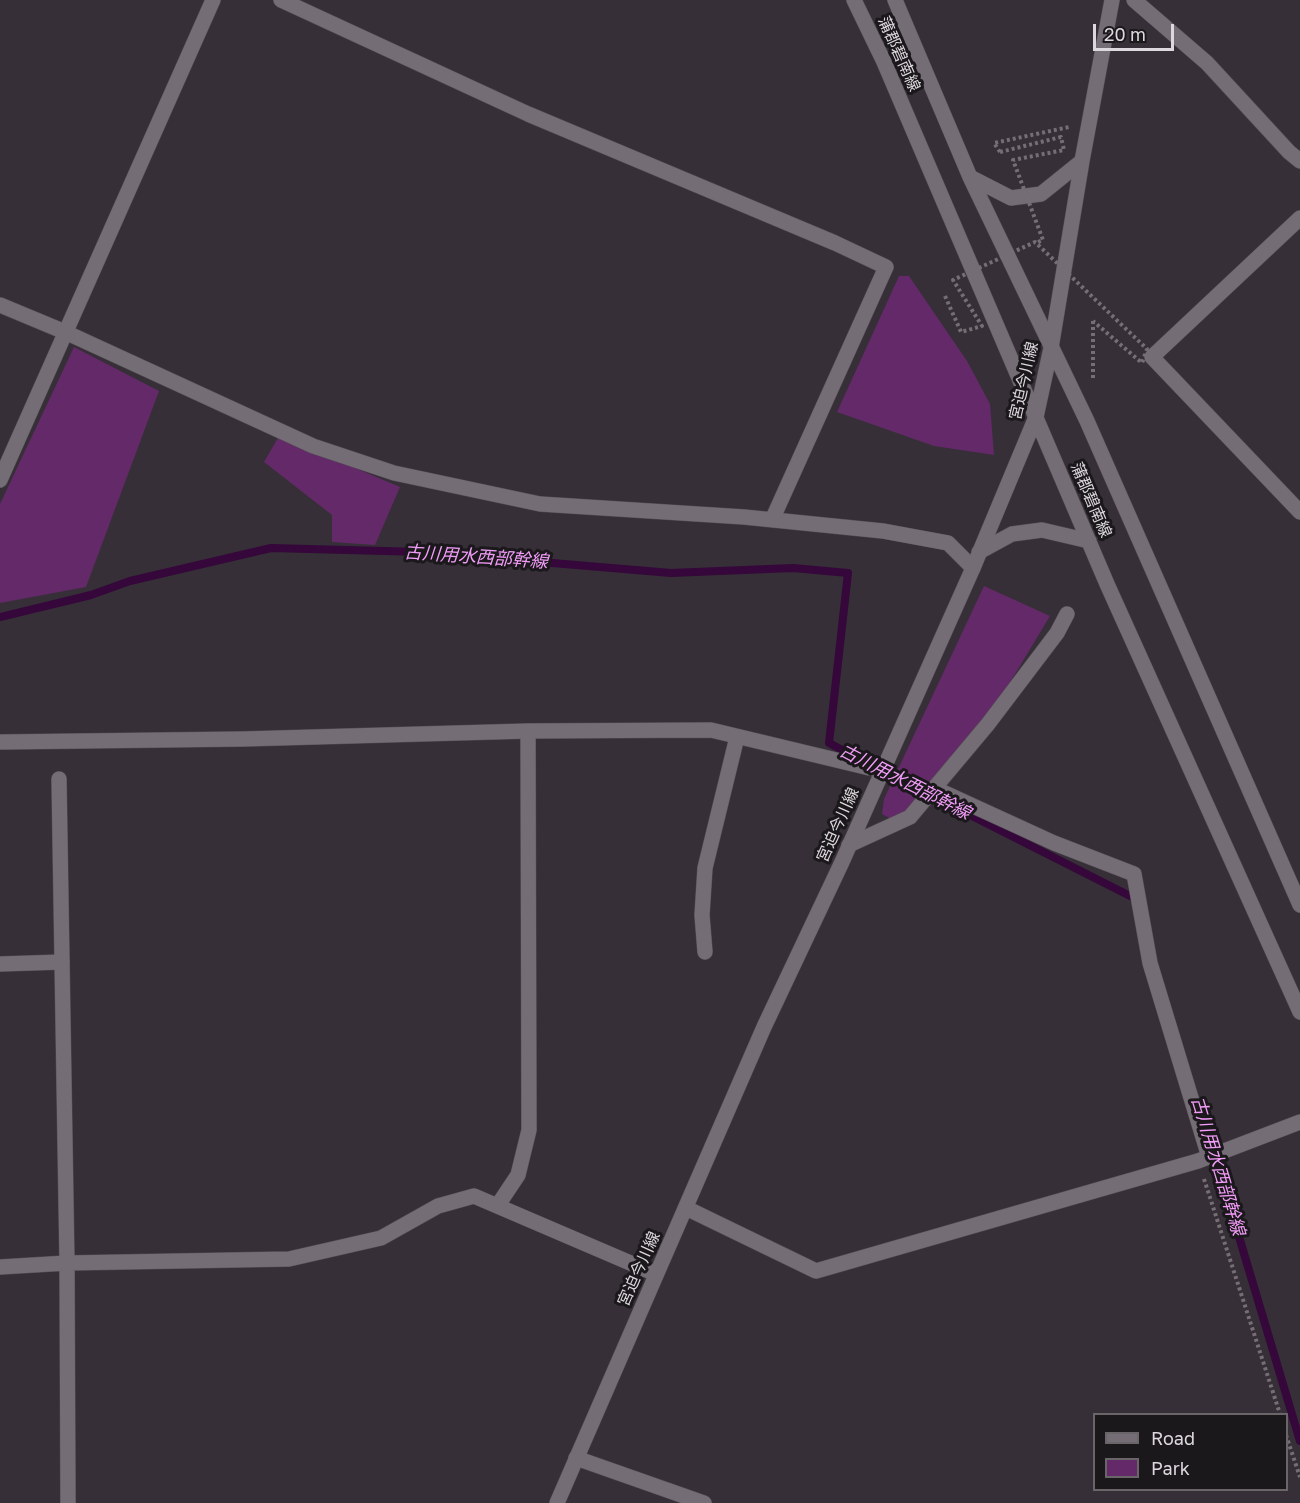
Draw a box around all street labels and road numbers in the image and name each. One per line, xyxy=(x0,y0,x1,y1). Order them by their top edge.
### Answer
street label: 蒲郡碧南線 xyxy=(874,14,924,94)
street label: 宮迫今川線 xyxy=(1006,340,1042,422)
street label: 蒲郡碧南線 xyxy=(1067,459,1115,541)
street label: 宮迫今川線 xyxy=(813,785,863,865)
street label: 宮迫今川線 xyxy=(614,1229,664,1309)

